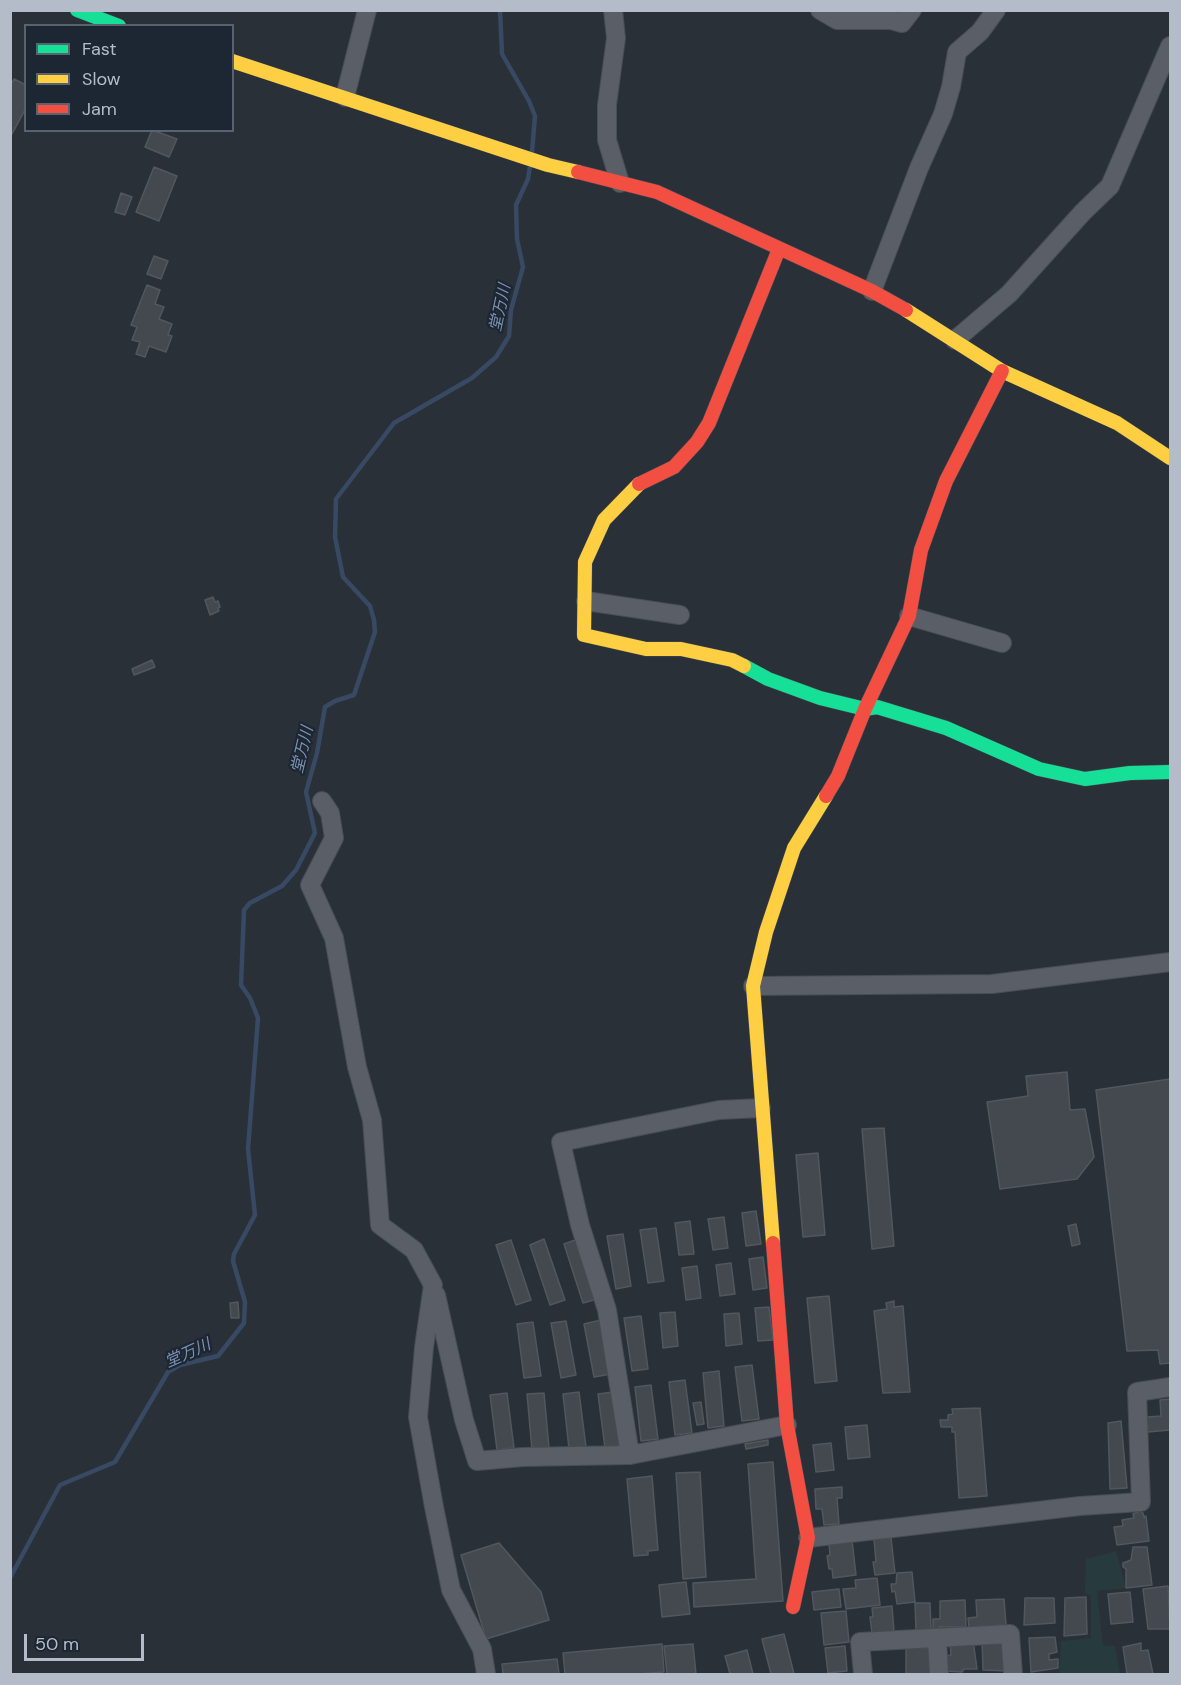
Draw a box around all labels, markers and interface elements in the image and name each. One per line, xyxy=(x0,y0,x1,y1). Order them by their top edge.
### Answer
legend xyxy=(24,24,234,132)
text: Fast xyxy=(82,37,117,61)
text: Slow xyxy=(82,67,121,91)
text: Jam xyxy=(82,97,117,121)
water label: 堂万川 xyxy=(487,283,515,333)
water label: 堂万川 xyxy=(288,724,318,776)
water label: 堂万川 xyxy=(162,1335,214,1373)
scale bar xyxy=(27,1622,147,1660)
text: 50 m xyxy=(35,1632,79,1656)

